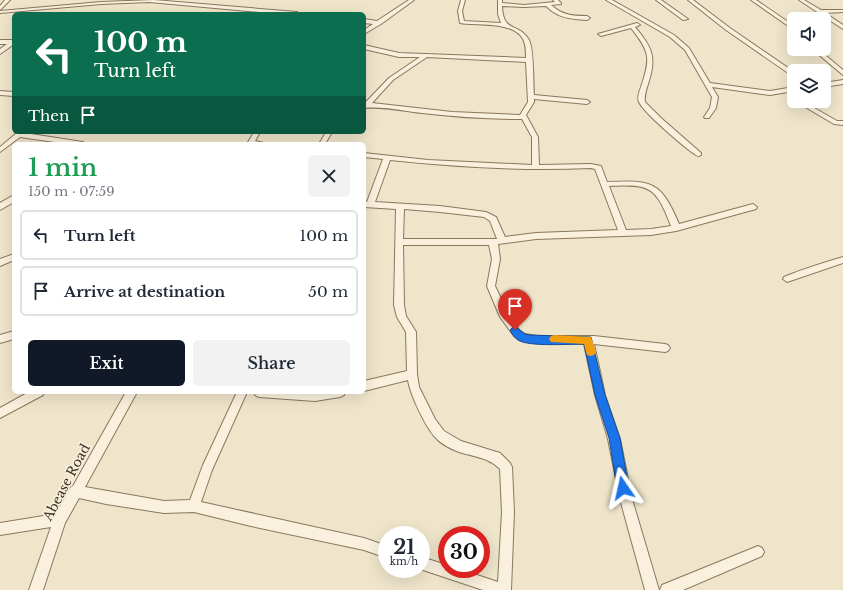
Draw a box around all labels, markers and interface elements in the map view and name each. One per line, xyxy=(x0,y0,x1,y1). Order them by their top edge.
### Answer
map controls xyxy=(787,12,831,108)
button: sound xyxy=(787,12,831,56)
text: 100 m xyxy=(94,25,187,60)
icon: left xyxy=(28,28,80,80)
text: Turn left xyxy=(94,60,176,82)
button: layers xyxy=(787,64,831,108)
icon: arrive xyxy=(77,104,99,126)
text: Then xyxy=(28,106,69,125)
text: 1 min xyxy=(28,153,97,182)
button: close xyxy=(308,155,350,197)
text: 150 m · 07:59 xyxy=(28,183,115,200)
icon: left xyxy=(30,224,52,246)
text: Turn left xyxy=(64,226,135,245)
text: 100 m xyxy=(299,226,348,245)
icon: arrive xyxy=(30,280,52,302)
text: Arrive at destination xyxy=(64,282,225,301)
text: 50 m xyxy=(308,282,348,301)
pin xyxy=(498,289,532,330)
icon: arrive xyxy=(504,295,526,317)
button: Exit xyxy=(28,340,185,386)
button: Share xyxy=(193,340,350,386)
street label: Abease Road xyxy=(39,441,94,525)
position arrow xyxy=(602,467,644,509)
speed limit sign: 30 xyxy=(438,526,490,578)
text: 21 xyxy=(393,535,415,559)
text: km/h xyxy=(390,555,418,568)

